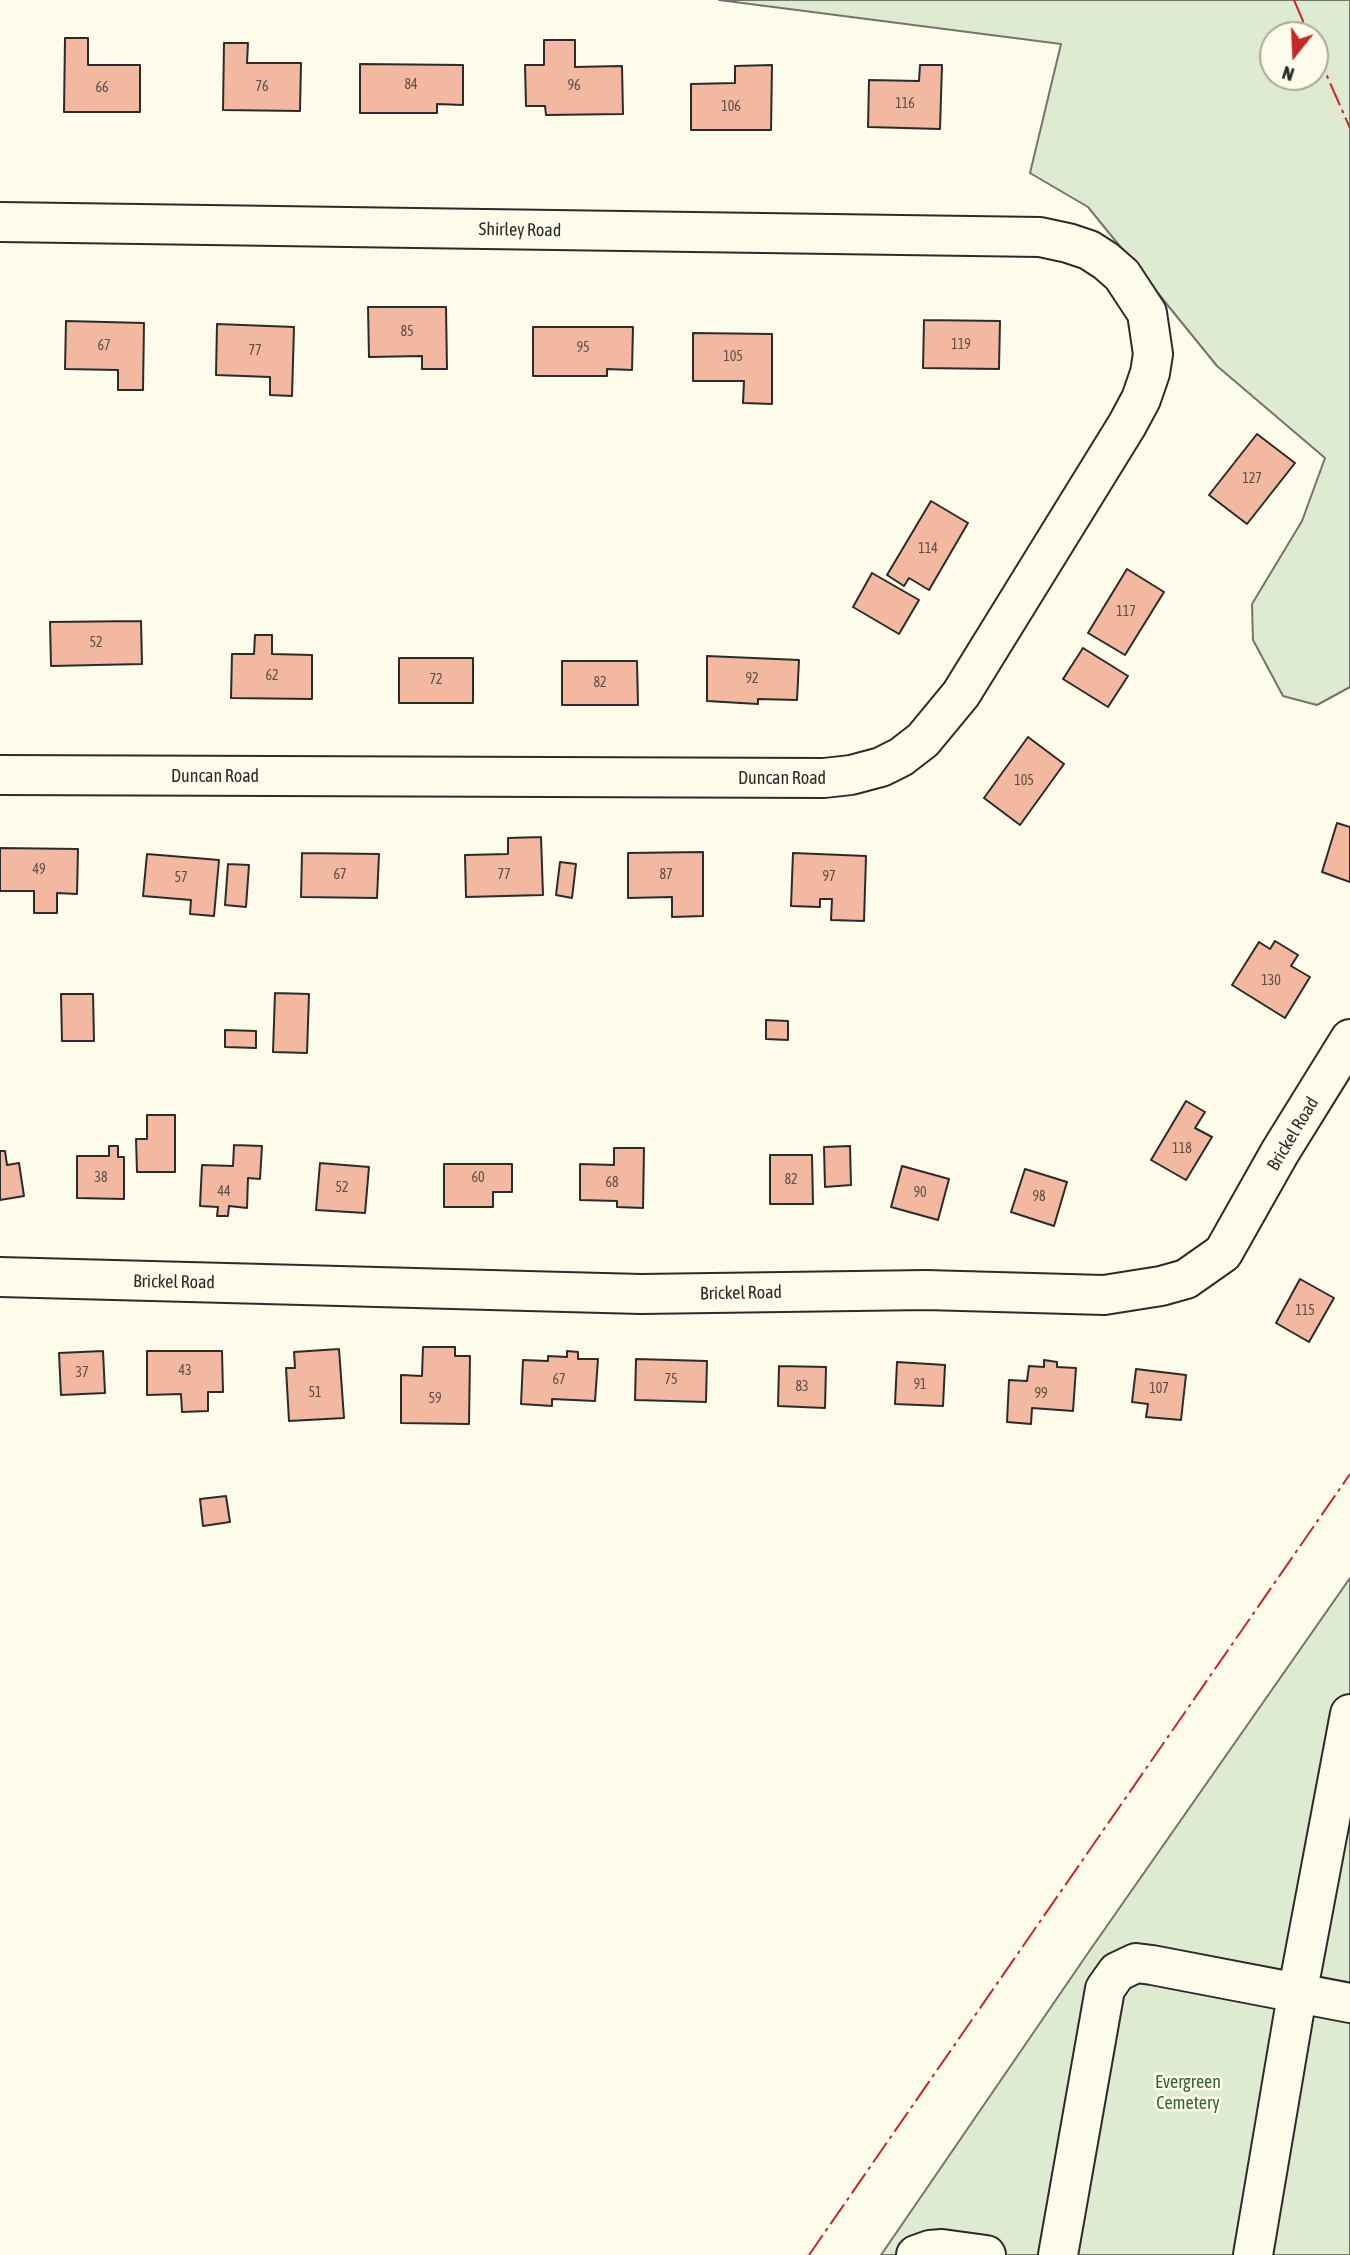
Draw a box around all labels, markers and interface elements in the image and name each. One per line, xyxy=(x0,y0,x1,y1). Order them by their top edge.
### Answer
north arrow xyxy=(1259,21,1329,91)
text: N xyxy=(1279,62,1297,86)
house number: 84 xyxy=(404,77,418,93)
house number: 96 xyxy=(567,78,581,94)
house number: 76 xyxy=(255,79,269,95)
house number: 66 xyxy=(95,80,109,96)
house number: 116 xyxy=(895,96,915,112)
house number: 106 xyxy=(721,99,741,115)
street label: Shirley Road xyxy=(479,218,561,242)
house number: 85 xyxy=(400,324,414,340)
house number: 119 xyxy=(951,337,971,353)
house number: 67 xyxy=(97,338,111,354)
house number: 95 xyxy=(576,340,590,356)
house number: 77 xyxy=(248,343,262,359)
house number: 105 xyxy=(723,349,743,365)
house number: 127 xyxy=(1242,471,1262,487)
house number: 114 xyxy=(918,541,938,557)
house number: 117 xyxy=(1116,604,1136,620)
house number: 52 xyxy=(89,635,103,651)
house number: 62 xyxy=(265,668,279,684)
house number: 92 xyxy=(745,671,759,687)
house number: 72 xyxy=(429,672,443,688)
house number: 82 xyxy=(593,675,607,691)
street label: Duncan Road xyxy=(171,765,259,787)
street label: Duncan Road xyxy=(738,767,826,789)
house number: 105 xyxy=(1014,773,1034,789)
house number: 49 xyxy=(32,862,46,878)
house number: 67 xyxy=(333,867,347,883)
house number: 77 xyxy=(497,867,511,883)
house number: 87 xyxy=(659,867,673,883)
house number: 97 xyxy=(822,869,836,885)
house number: 57 xyxy=(174,870,188,886)
house number: 130 xyxy=(1261,973,1281,989)
street label: Brickel Road xyxy=(1263,1093,1323,1175)
house number: 118 xyxy=(1172,1141,1192,1157)
house number: 38 xyxy=(94,1170,108,1186)
house number: 60 xyxy=(471,1170,485,1186)
house number: 82 xyxy=(784,1172,798,1188)
house number: 68 xyxy=(605,1175,619,1191)
house number: 52 xyxy=(335,1180,349,1196)
house number: 44 xyxy=(217,1184,231,1200)
house number: 90 xyxy=(913,1185,927,1201)
house number: 98 xyxy=(1032,1189,1046,1205)
street label: Brickel Road xyxy=(133,1270,215,1294)
street label: Brickel Road xyxy=(700,1281,782,1305)
house number: 115 xyxy=(1295,1303,1315,1319)
house number: 43 xyxy=(178,1363,192,1379)
house number: 37 xyxy=(75,1365,89,1381)
house number: 67 xyxy=(552,1372,566,1388)
house number: 75 xyxy=(664,1372,678,1388)
house number: 91 xyxy=(913,1377,927,1393)
house number: 83 xyxy=(795,1379,809,1395)
house number: 107 xyxy=(1149,1381,1169,1397)
house number: 51 xyxy=(308,1385,322,1401)
house number: 99 xyxy=(1034,1386,1048,1402)
house number: 59 xyxy=(428,1391,442,1407)
park label: Evergreen Cemetery xyxy=(1155,2071,1221,2114)

